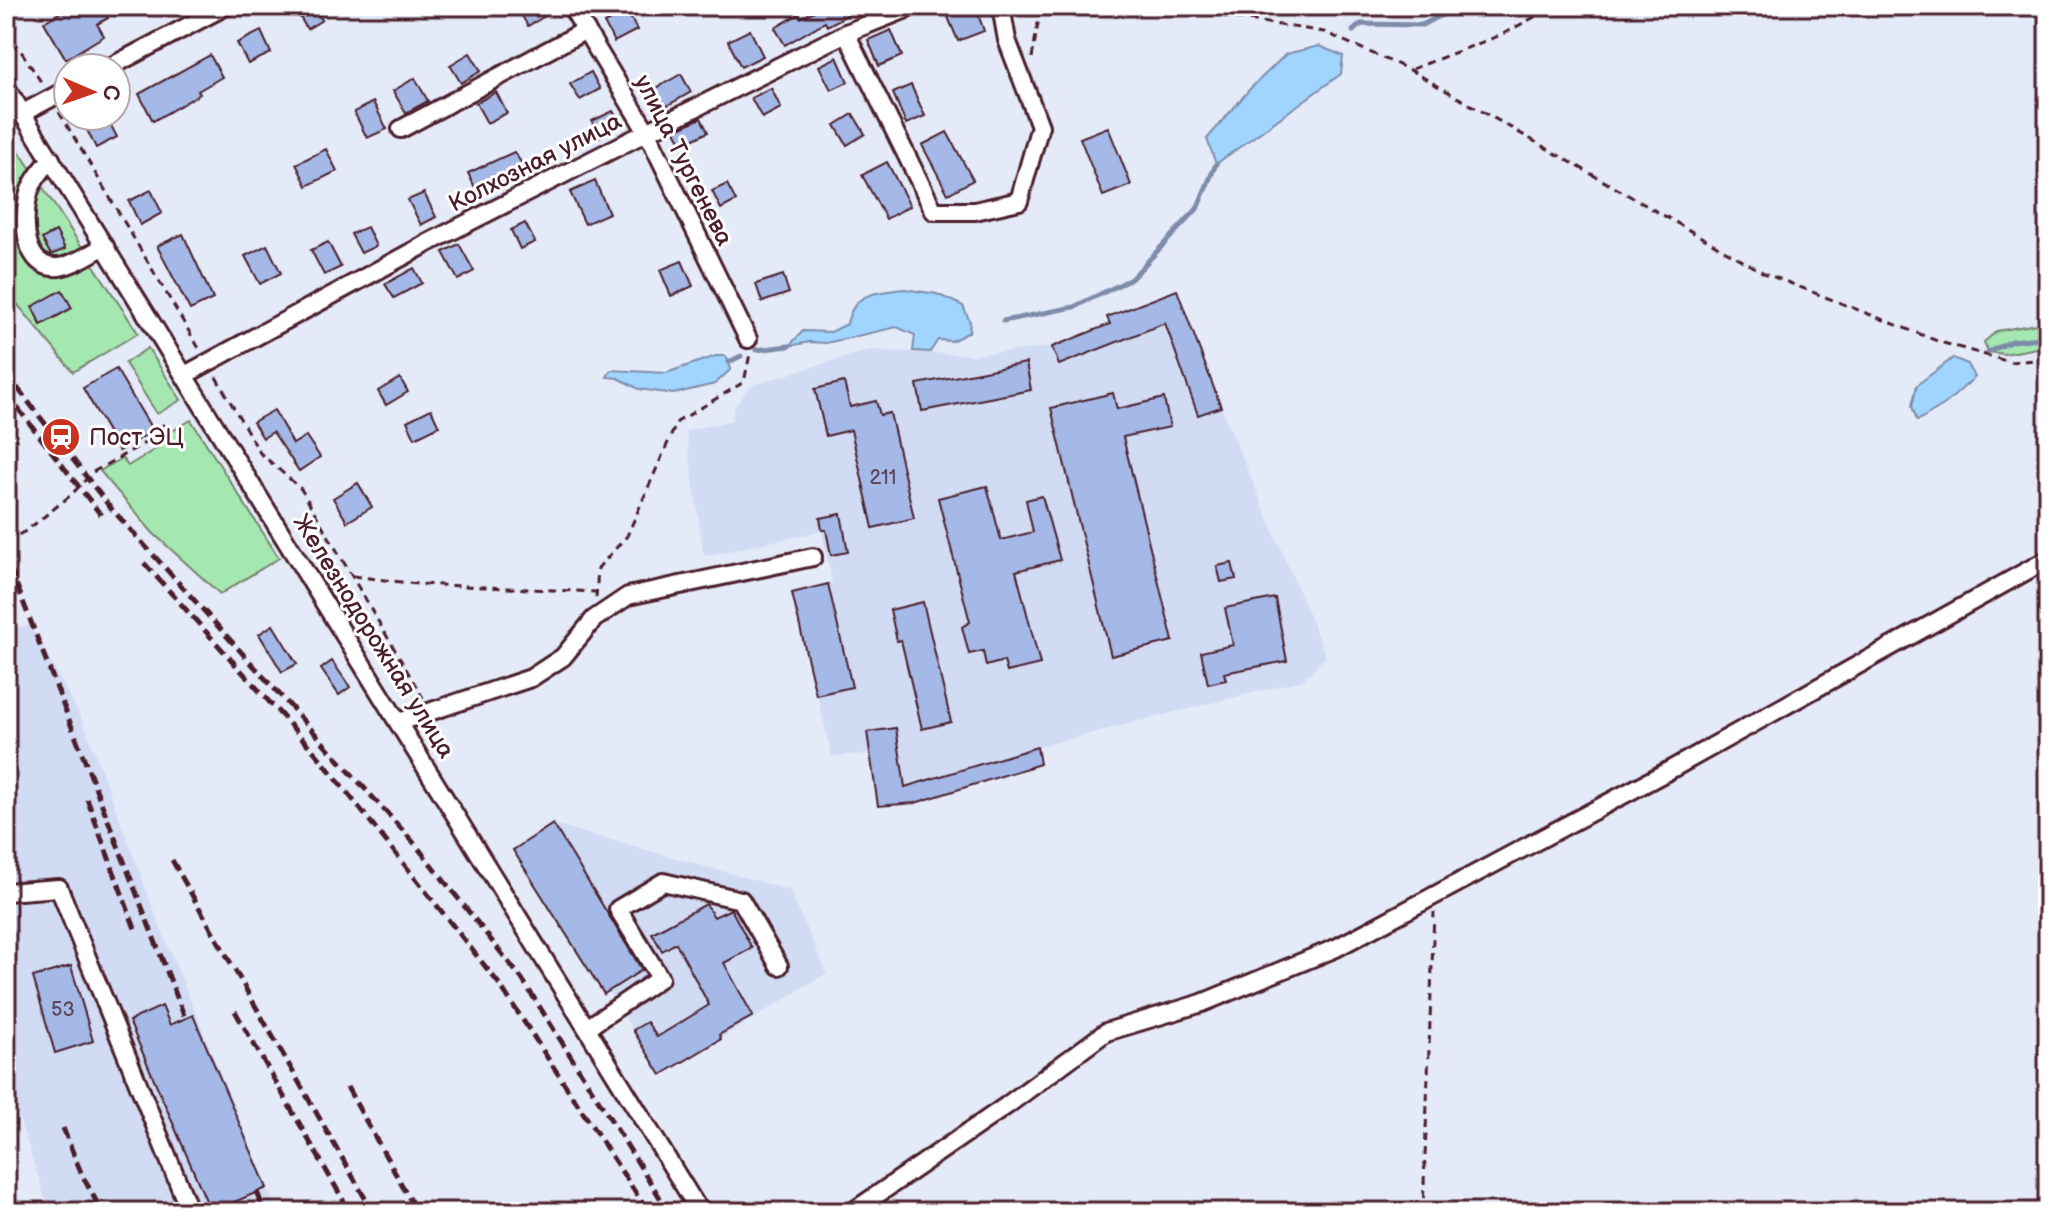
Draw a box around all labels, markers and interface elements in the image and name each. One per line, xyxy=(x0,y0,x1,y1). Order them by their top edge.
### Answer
north arrow xyxy=(52,52,132,132)
street label: улица Тургенева xyxy=(628,70,739,251)
text: С xyxy=(97,85,124,101)
street label: Колхозная улица xyxy=(444,106,626,218)
station icon: Пост ЭЦ xyxy=(40,416,82,458)
place label: Пост ЭЦ xyxy=(89,423,184,452)
house number: 211 xyxy=(870,466,896,490)
street label: Железнодорожная улица xyxy=(287,509,461,763)
house number: 53 xyxy=(51,998,75,1022)

